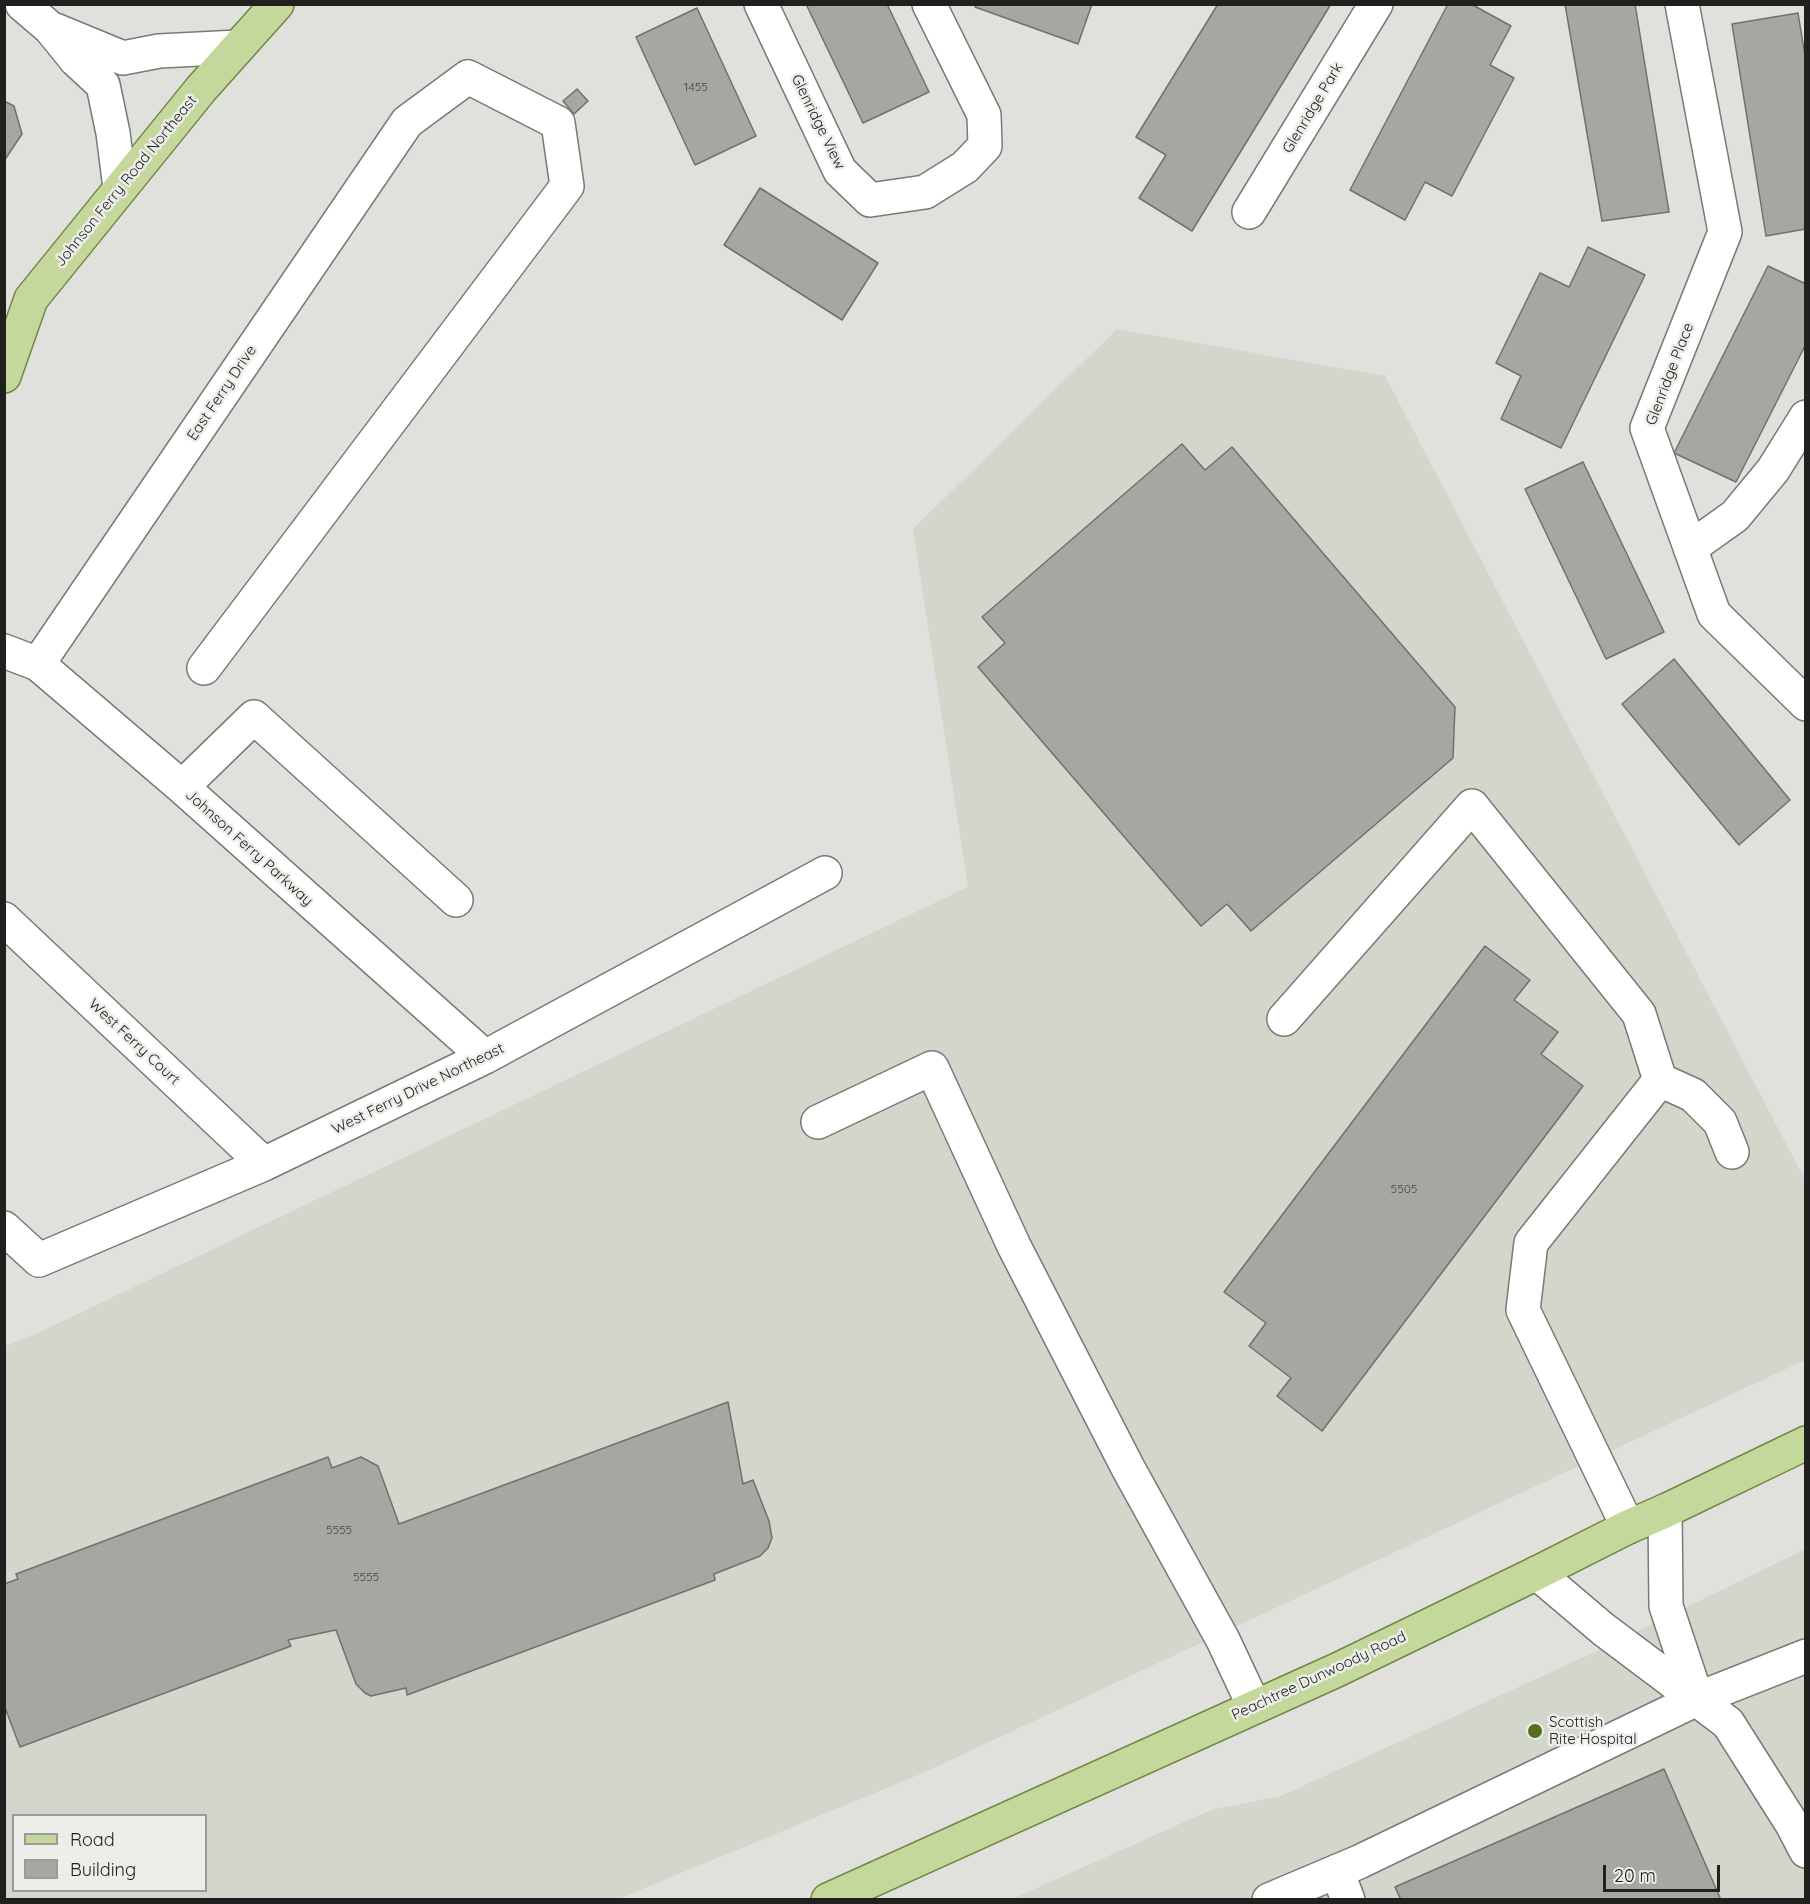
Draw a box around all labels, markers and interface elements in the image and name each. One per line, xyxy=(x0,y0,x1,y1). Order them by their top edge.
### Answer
street label: Glenridge Park xyxy=(1279,60,1347,156)
street label: Glenridge View xyxy=(787,72,849,172)
house number: 1455 xyxy=(684,80,708,94)
street label: Johnson Ferry Road Northeast xyxy=(51,92,201,270)
street label: Glenridge Place xyxy=(1642,320,1698,428)
street label: East Ferry Drive xyxy=(184,342,260,444)
street label: Johnson Ferry Parkway xyxy=(182,786,316,910)
street label: West Ferry Court xyxy=(85,995,183,1089)
street label: West Ferry Drive Northeast xyxy=(329,1039,507,1139)
house number: 5505 xyxy=(1391,1182,1417,1196)
house number: 5555 xyxy=(326,1523,352,1537)
house number: 5555 xyxy=(353,1570,379,1584)
street label: Peachtree Dunwoody Road xyxy=(1229,1628,1409,1724)
place label: Scottish Rite Hospital xyxy=(1549,1713,1637,1748)
marker: Scottish Rite Hospital xyxy=(1526,1722,1544,1740)
legend xyxy=(12,1814,207,1892)
text: Road xyxy=(70,1828,115,1851)
scale bar xyxy=(1606,1853,1723,1891)
text: Building xyxy=(70,1858,136,1881)
text: 20 m xyxy=(1614,1864,1656,1887)

